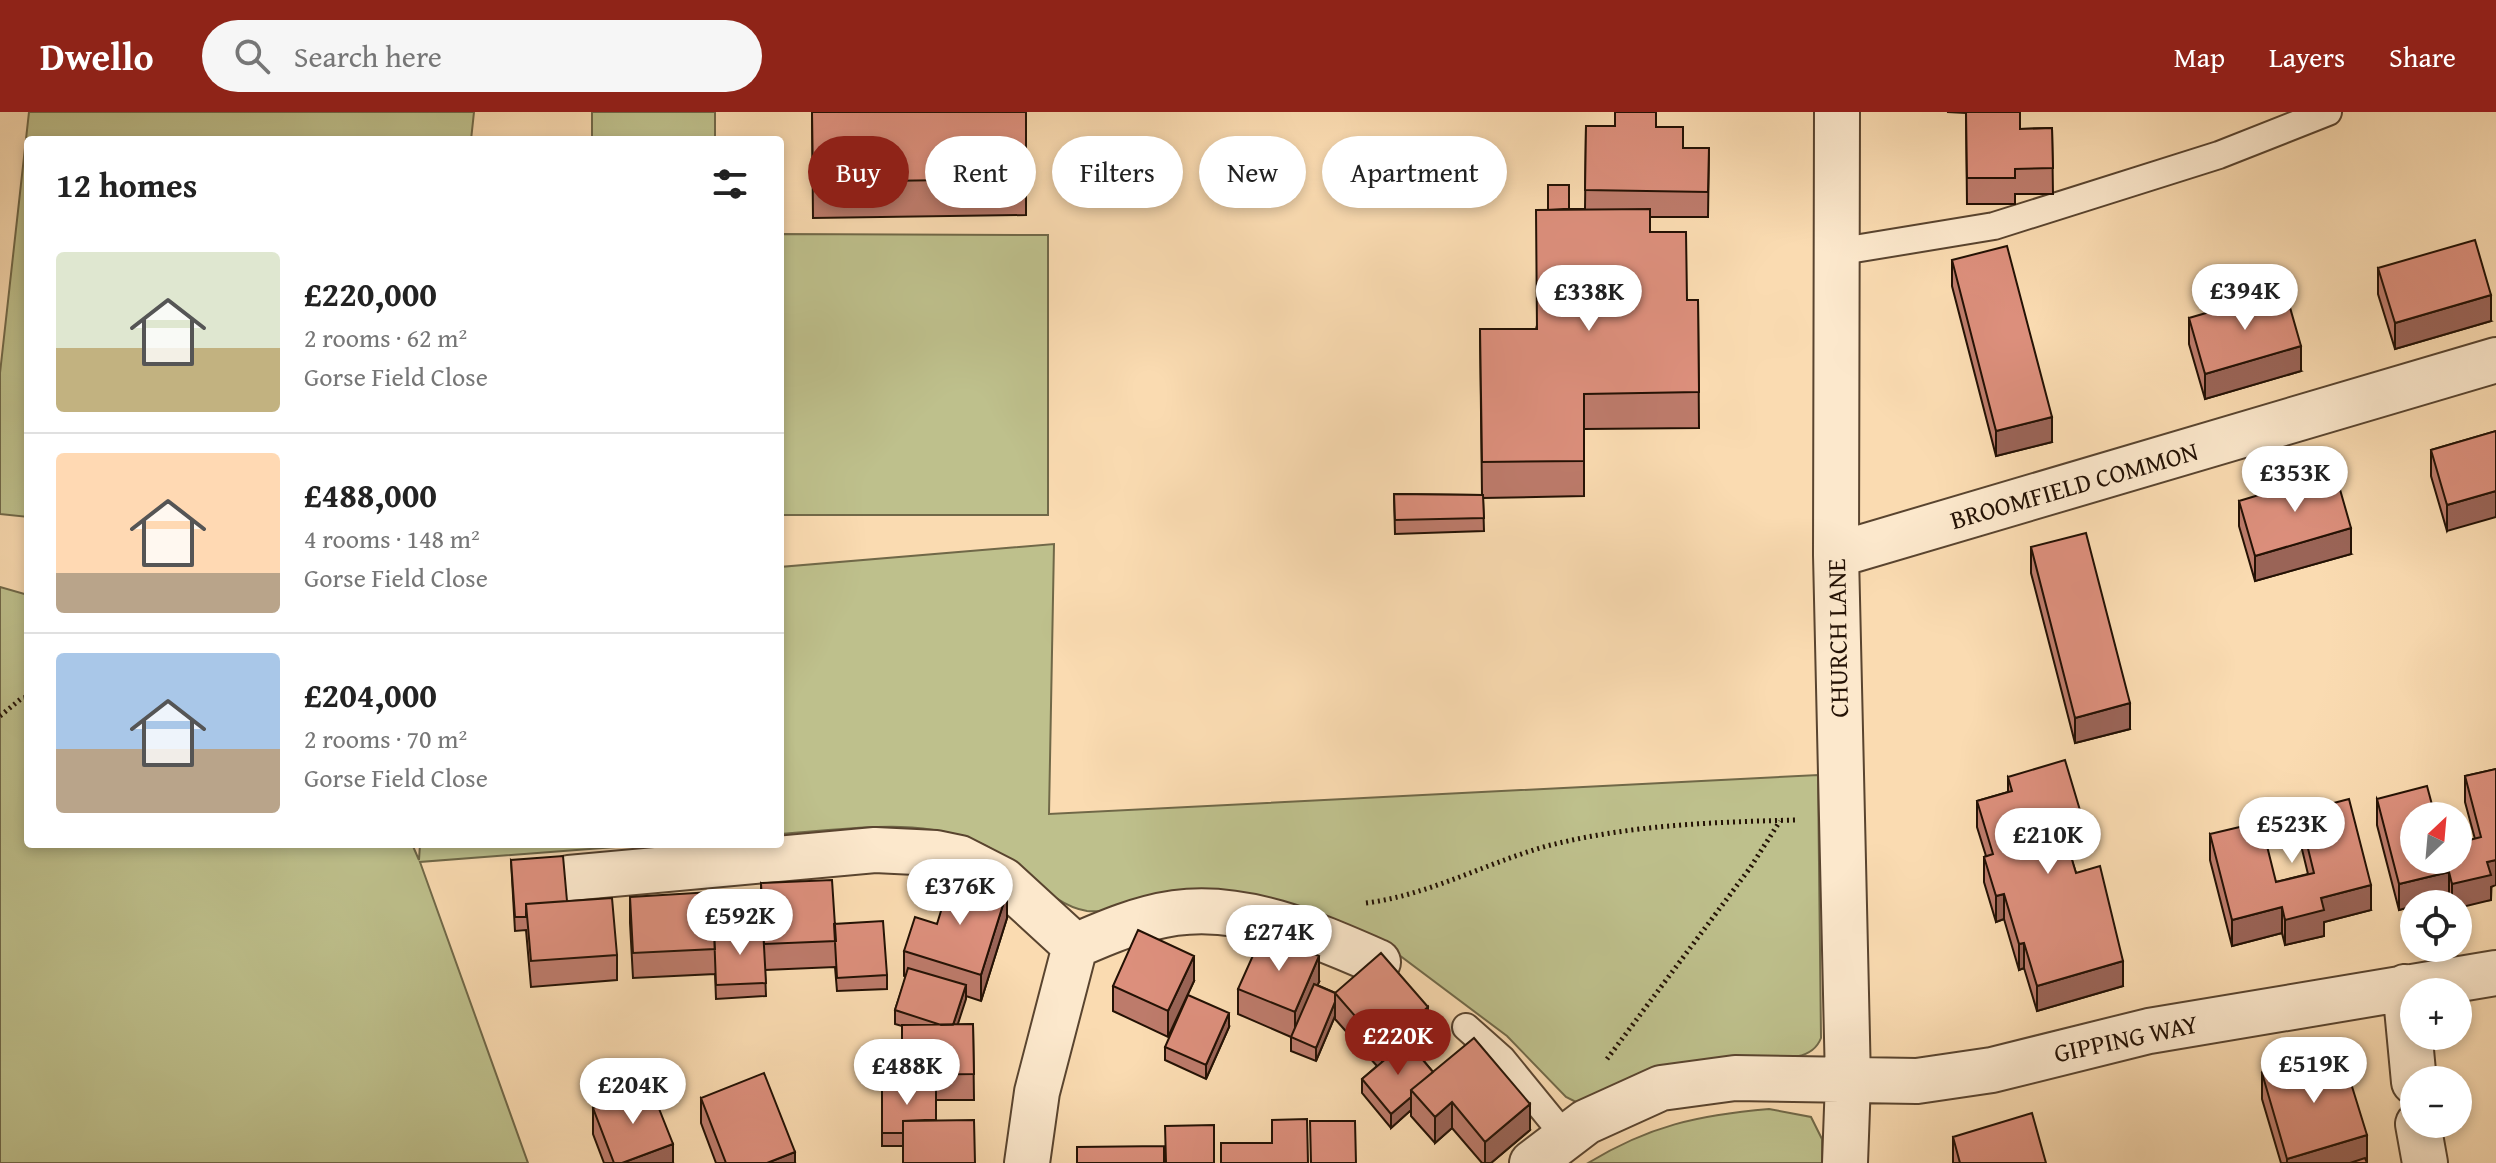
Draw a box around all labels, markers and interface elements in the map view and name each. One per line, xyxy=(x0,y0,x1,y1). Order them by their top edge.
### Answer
search box xyxy=(202,20,762,92)
text: Dwello xyxy=(40,28,154,84)
icon: search xyxy=(230,34,274,78)
text: Search here xyxy=(294,34,442,78)
text: Map xyxy=(2174,36,2225,77)
text: Layers xyxy=(2269,36,2345,77)
text: Share xyxy=(2389,36,2456,77)
chip: Buy xyxy=(808,136,909,208)
chip: Rent xyxy=(925,136,1036,208)
chip: Filters xyxy=(1052,136,1183,208)
chip: New xyxy=(1199,136,1306,208)
chip: Apartment xyxy=(1322,136,1507,208)
text: 12 homes xyxy=(56,160,197,209)
icon: filters xyxy=(708,162,752,206)
pin: £394K xyxy=(2189,264,2301,332)
pin: £338K xyxy=(1533,265,1645,333)
text: £220,000 xyxy=(304,269,437,318)
text: £394K xyxy=(2210,270,2280,309)
text: £338K xyxy=(1554,271,1624,310)
icon: home xyxy=(120,284,216,380)
text: 2 rooms · 62 m² xyxy=(304,318,467,357)
text: Gorse Field Close xyxy=(304,357,488,396)
street label: BROOMFIELD COMMON xyxy=(1946,431,2202,539)
pin: £353K xyxy=(2239,446,2351,514)
text: £353K xyxy=(2260,452,2330,491)
text: £488,000 xyxy=(304,470,437,519)
icon: home xyxy=(120,485,216,581)
text: 4 rooms · 148 m² xyxy=(304,519,480,558)
text: Gorse Field Close xyxy=(304,558,488,597)
street label: CHURCH LANE xyxy=(1816,558,1858,718)
text: £204,000 xyxy=(304,670,437,719)
icon: home xyxy=(120,685,216,781)
text: 2 rooms · 70 m² xyxy=(304,719,467,758)
text: Gorse Field Close xyxy=(304,758,488,797)
pin: £523K xyxy=(2236,797,2348,865)
north arrow xyxy=(2400,802,2472,874)
map controls xyxy=(2400,802,2472,1138)
text: £523K xyxy=(2257,803,2327,842)
pin: £210K xyxy=(1992,808,2104,876)
text: £210K xyxy=(2013,814,2083,853)
pin: £376K xyxy=(904,859,1016,927)
text: £376K xyxy=(925,865,995,904)
pin: £592K xyxy=(684,889,796,957)
button: locate xyxy=(2400,890,2472,962)
text: £592K xyxy=(705,895,775,934)
pin: £274K xyxy=(1223,905,1335,973)
text: £274K xyxy=(1244,911,1314,950)
button: + xyxy=(2400,978,2472,1050)
street label: GIPPING WAY xyxy=(2050,1004,2202,1072)
pin: £220K xyxy=(1342,1009,1454,1077)
text: £220K xyxy=(1363,1015,1433,1054)
pin: £519K xyxy=(2258,1037,2370,1105)
pin: £488K xyxy=(851,1039,963,1107)
text: £519K xyxy=(2279,1043,2349,1082)
text: £488K xyxy=(872,1045,942,1084)
pin: £204K xyxy=(577,1058,689,1126)
text: £204K xyxy=(598,1064,668,1103)
button: − xyxy=(2400,1066,2472,1138)

